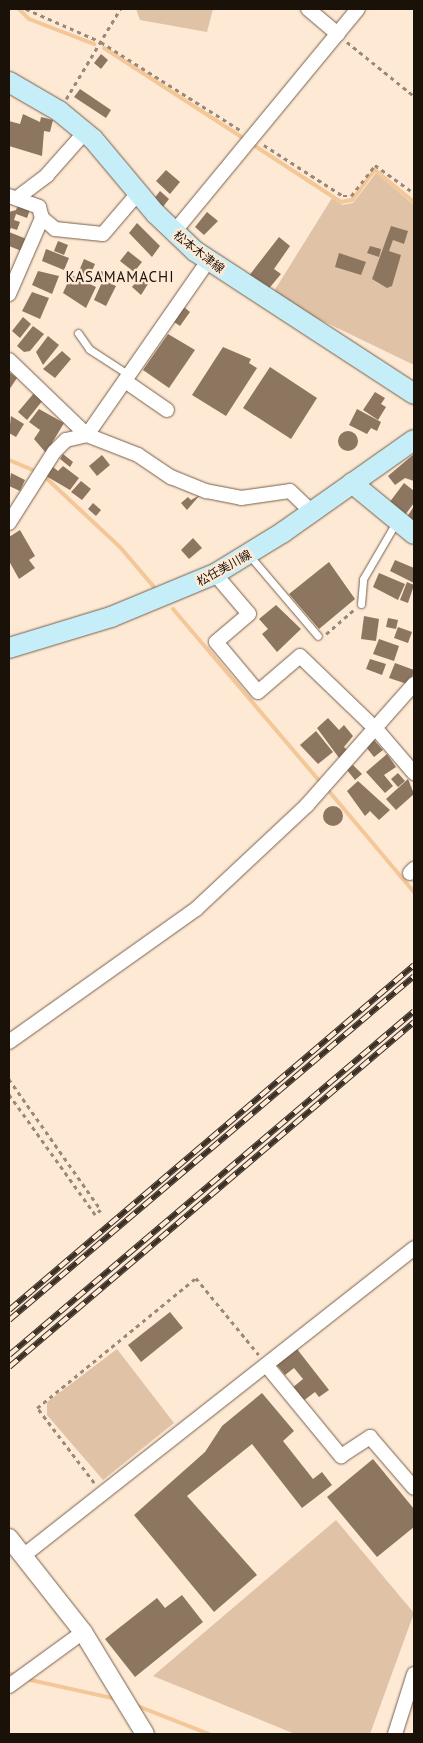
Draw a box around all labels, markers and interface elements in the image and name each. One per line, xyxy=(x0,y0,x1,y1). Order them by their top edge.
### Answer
street label: 松本木津線 xyxy=(171,228,227,276)
district label: KASAMAMACHI xyxy=(64,268,176,286)
street label: 松任美川線 xyxy=(194,547,254,589)

